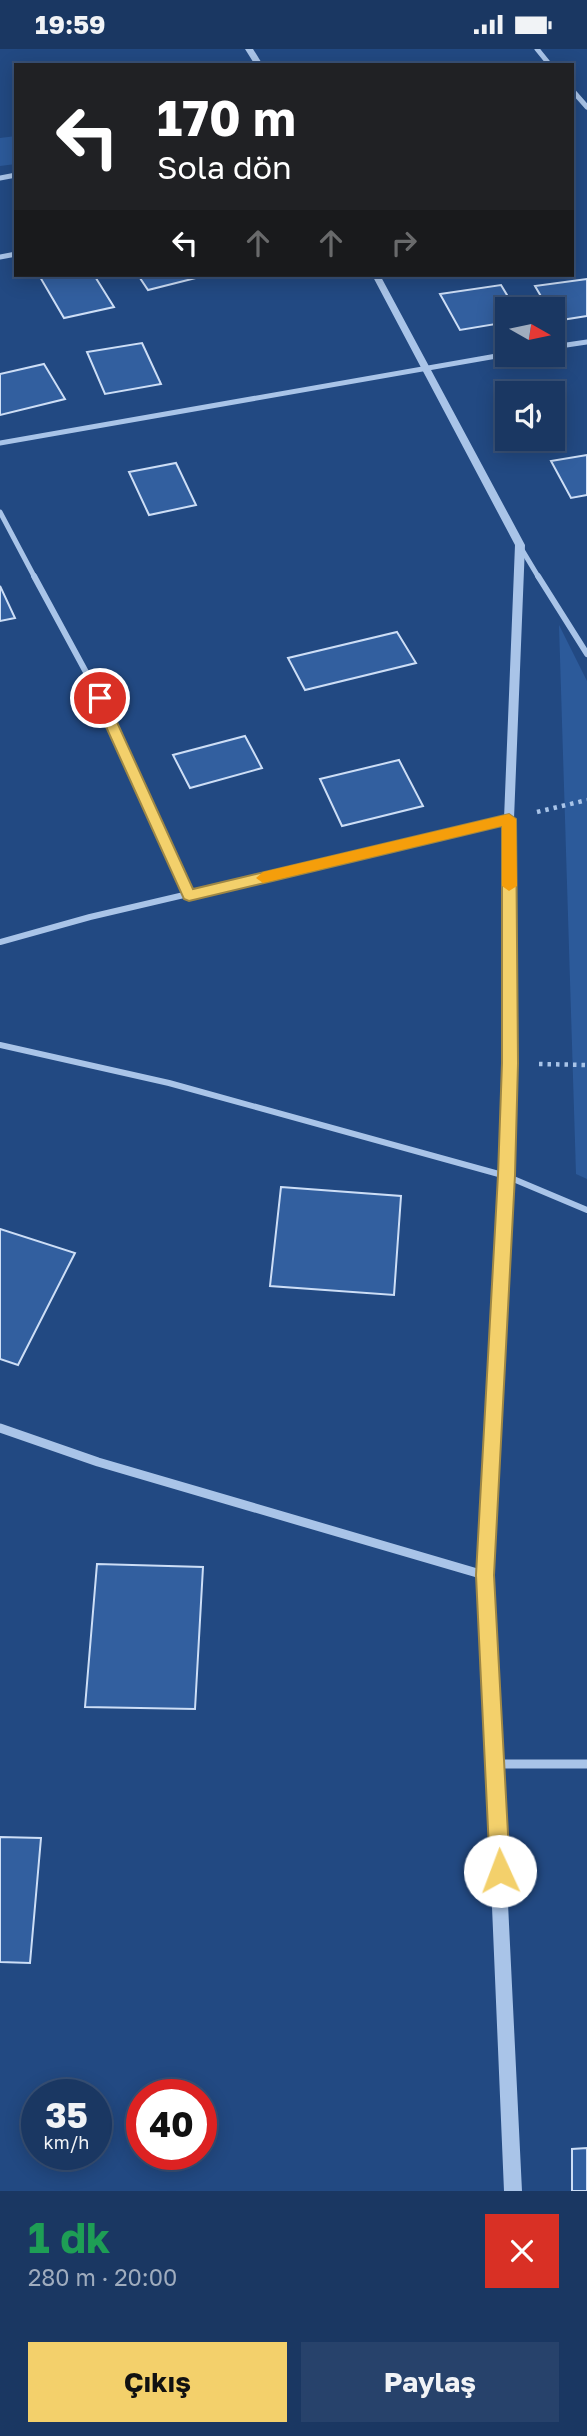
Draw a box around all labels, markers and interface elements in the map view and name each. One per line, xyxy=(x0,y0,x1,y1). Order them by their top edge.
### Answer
text: 19:59 xyxy=(35,9,106,40)
text: 170 m xyxy=(157,88,296,147)
icon: left xyxy=(42,91,133,182)
text: Sola dön xyxy=(157,148,292,186)
icon: left xyxy=(166,224,204,262)
icon: ahead xyxy=(239,224,277,262)
icon: ahead xyxy=(312,224,350,262)
icon: right xyxy=(385,224,423,262)
north arrow xyxy=(495,297,565,367)
map controls xyxy=(495,297,565,451)
button: sound xyxy=(495,381,565,451)
pin xyxy=(70,668,130,728)
icon: arrive xyxy=(81,679,119,717)
position arrow xyxy=(463,1834,537,1908)
speed limit sign: 40 xyxy=(126,2079,217,2170)
text: 35 xyxy=(45,2094,88,2136)
text: km/h xyxy=(44,2131,89,2153)
text: 1 dk xyxy=(28,2212,110,2262)
button: close xyxy=(485,2214,559,2288)
text: 280 m · 20:00 xyxy=(28,2263,177,2291)
button: Çıkış xyxy=(28,2342,287,2422)
button: Paylaş xyxy=(301,2342,559,2422)

